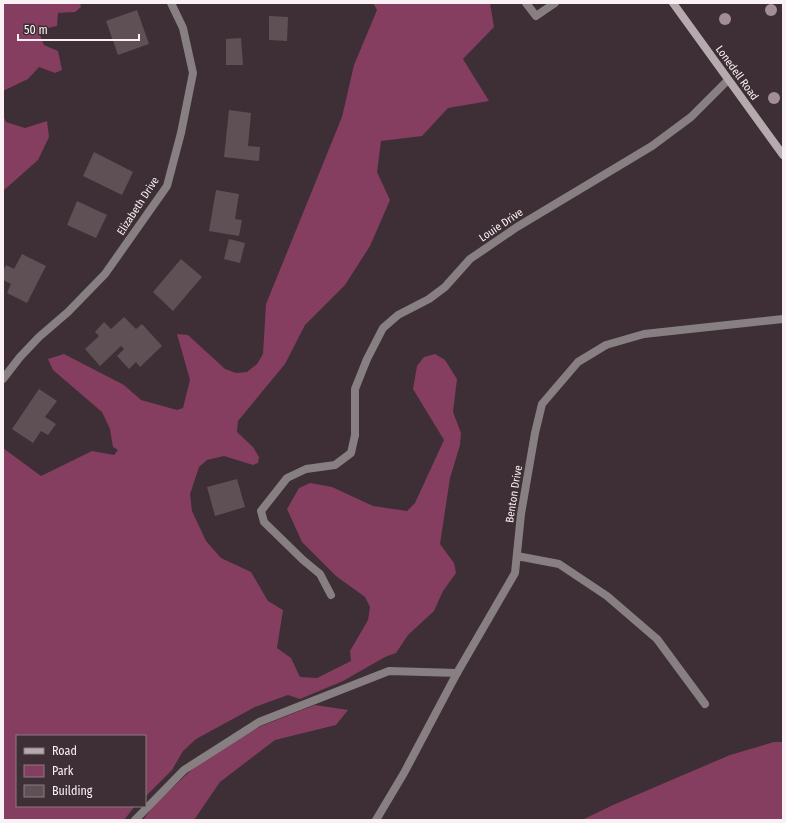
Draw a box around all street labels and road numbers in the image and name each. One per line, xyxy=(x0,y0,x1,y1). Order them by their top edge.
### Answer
street label: Lonedell Road xyxy=(713,43,761,103)
street label: Elizabeth Drive xyxy=(114,174,162,238)
street label: Louie Drive xyxy=(477,206,525,244)
street label: Benton Drive xyxy=(503,464,525,524)

